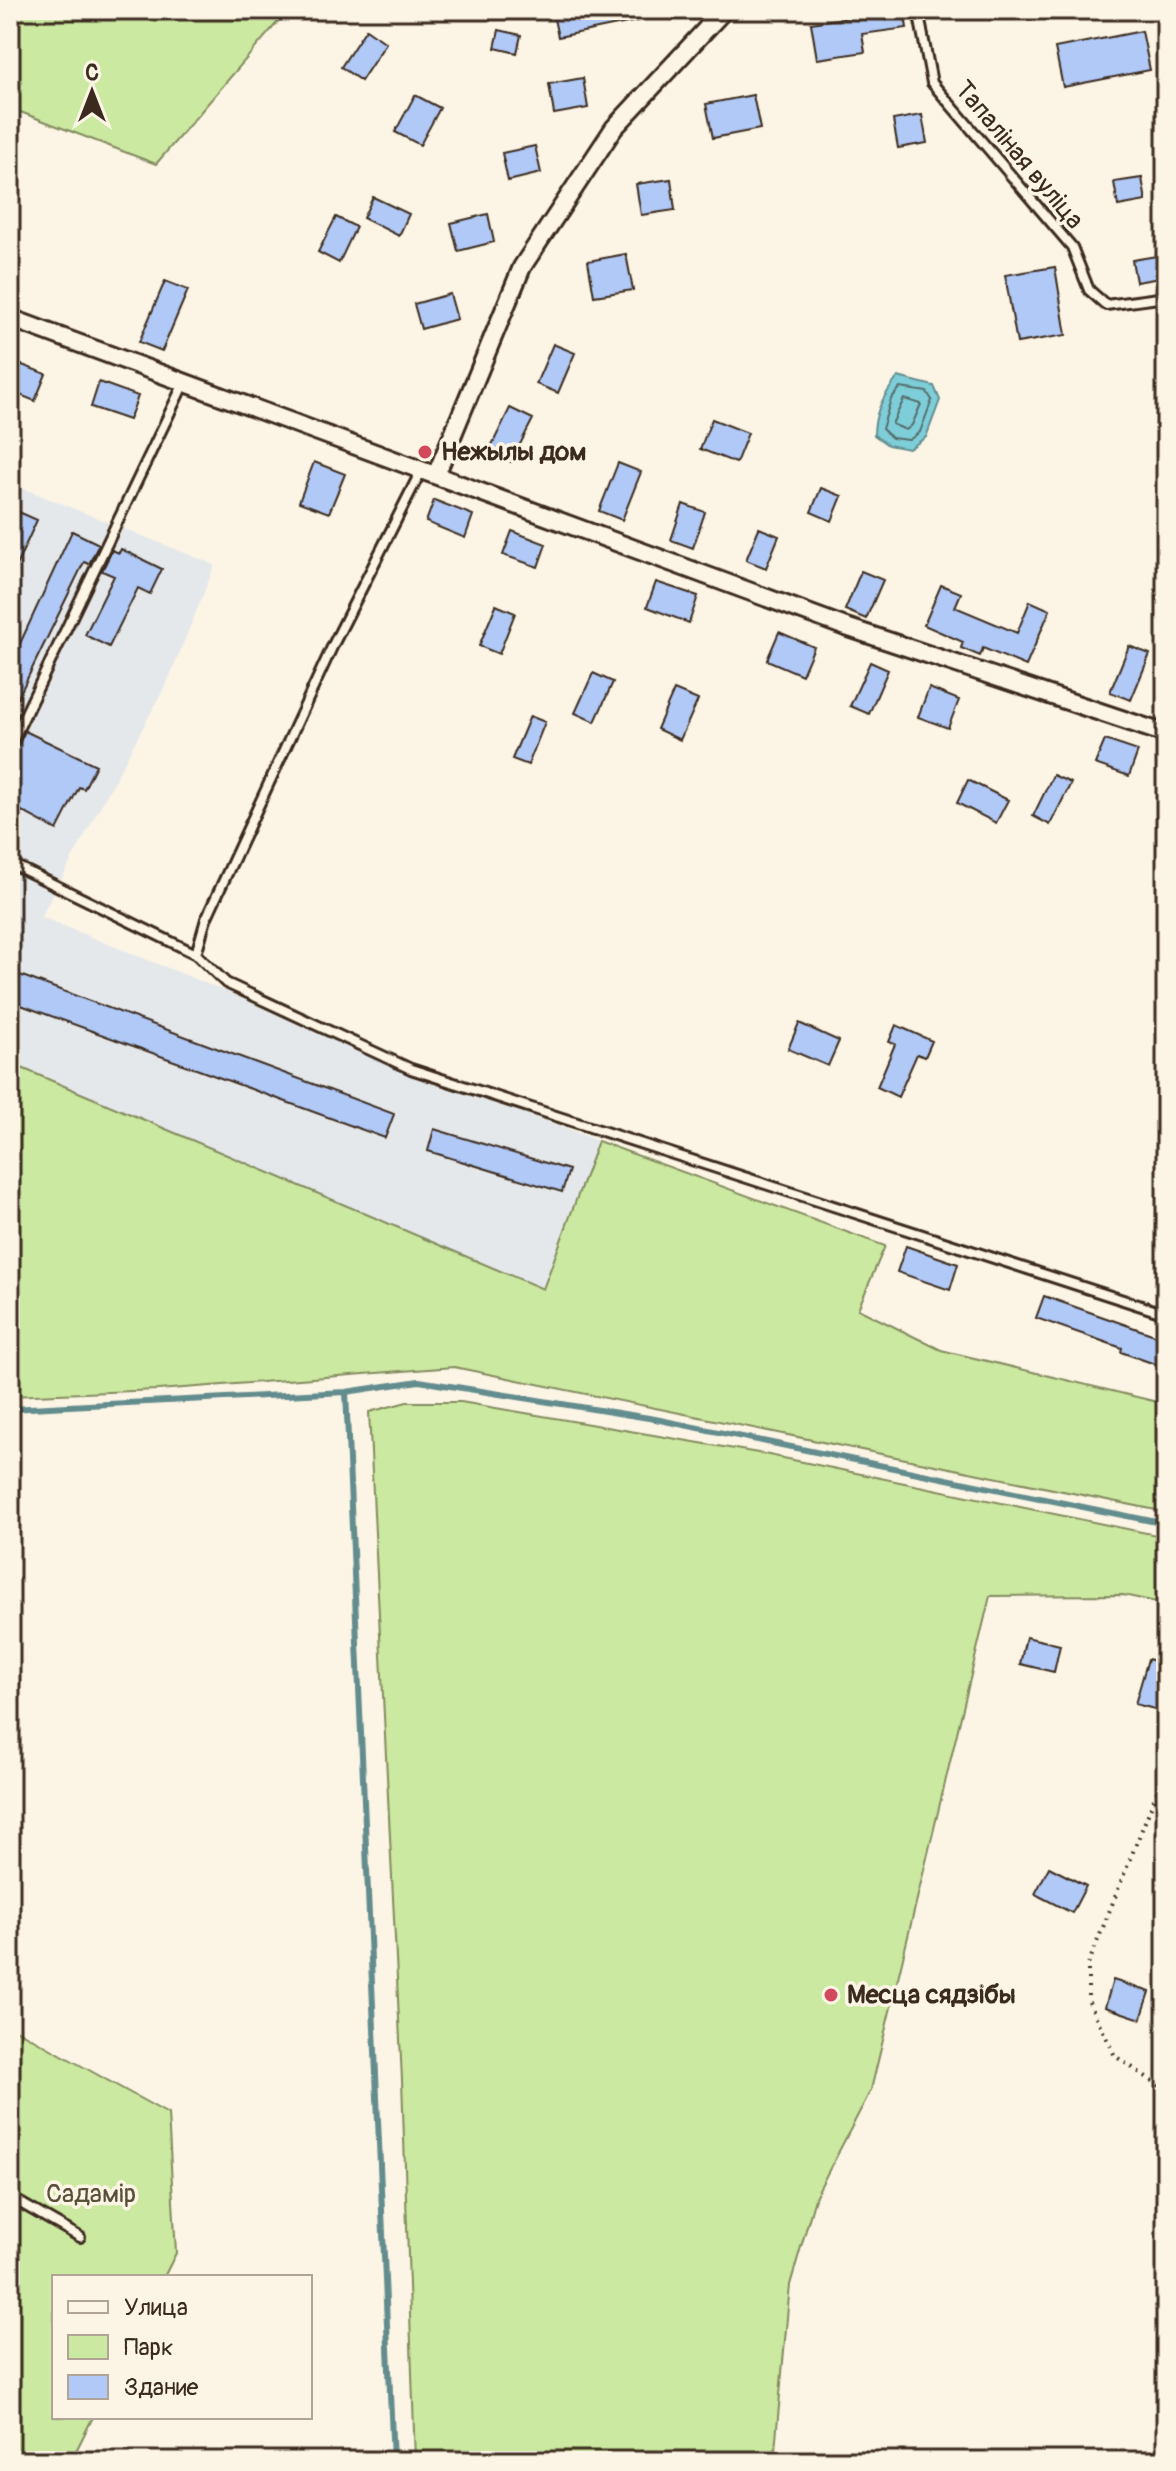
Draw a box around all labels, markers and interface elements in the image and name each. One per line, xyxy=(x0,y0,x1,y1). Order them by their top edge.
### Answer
north arrow xyxy=(52,52,132,132)
text: С xyxy=(85,59,99,87)
street label: Тапаліная вуліца xyxy=(948,74,1090,236)
place label: Нежылы дом xyxy=(441,436,586,468)
marker: Нежылы дом xyxy=(416,443,434,461)
place label: Месца сядзібы xyxy=(847,1979,1016,2011)
marker: Месца сядзібы xyxy=(822,1986,840,2004)
park label: Садамір xyxy=(46,2178,136,2210)
legend xyxy=(52,2275,312,2419)
text: Улица xyxy=(124,2293,188,2322)
text: Парк xyxy=(124,2333,173,2362)
text: Здание xyxy=(124,2373,199,2402)

